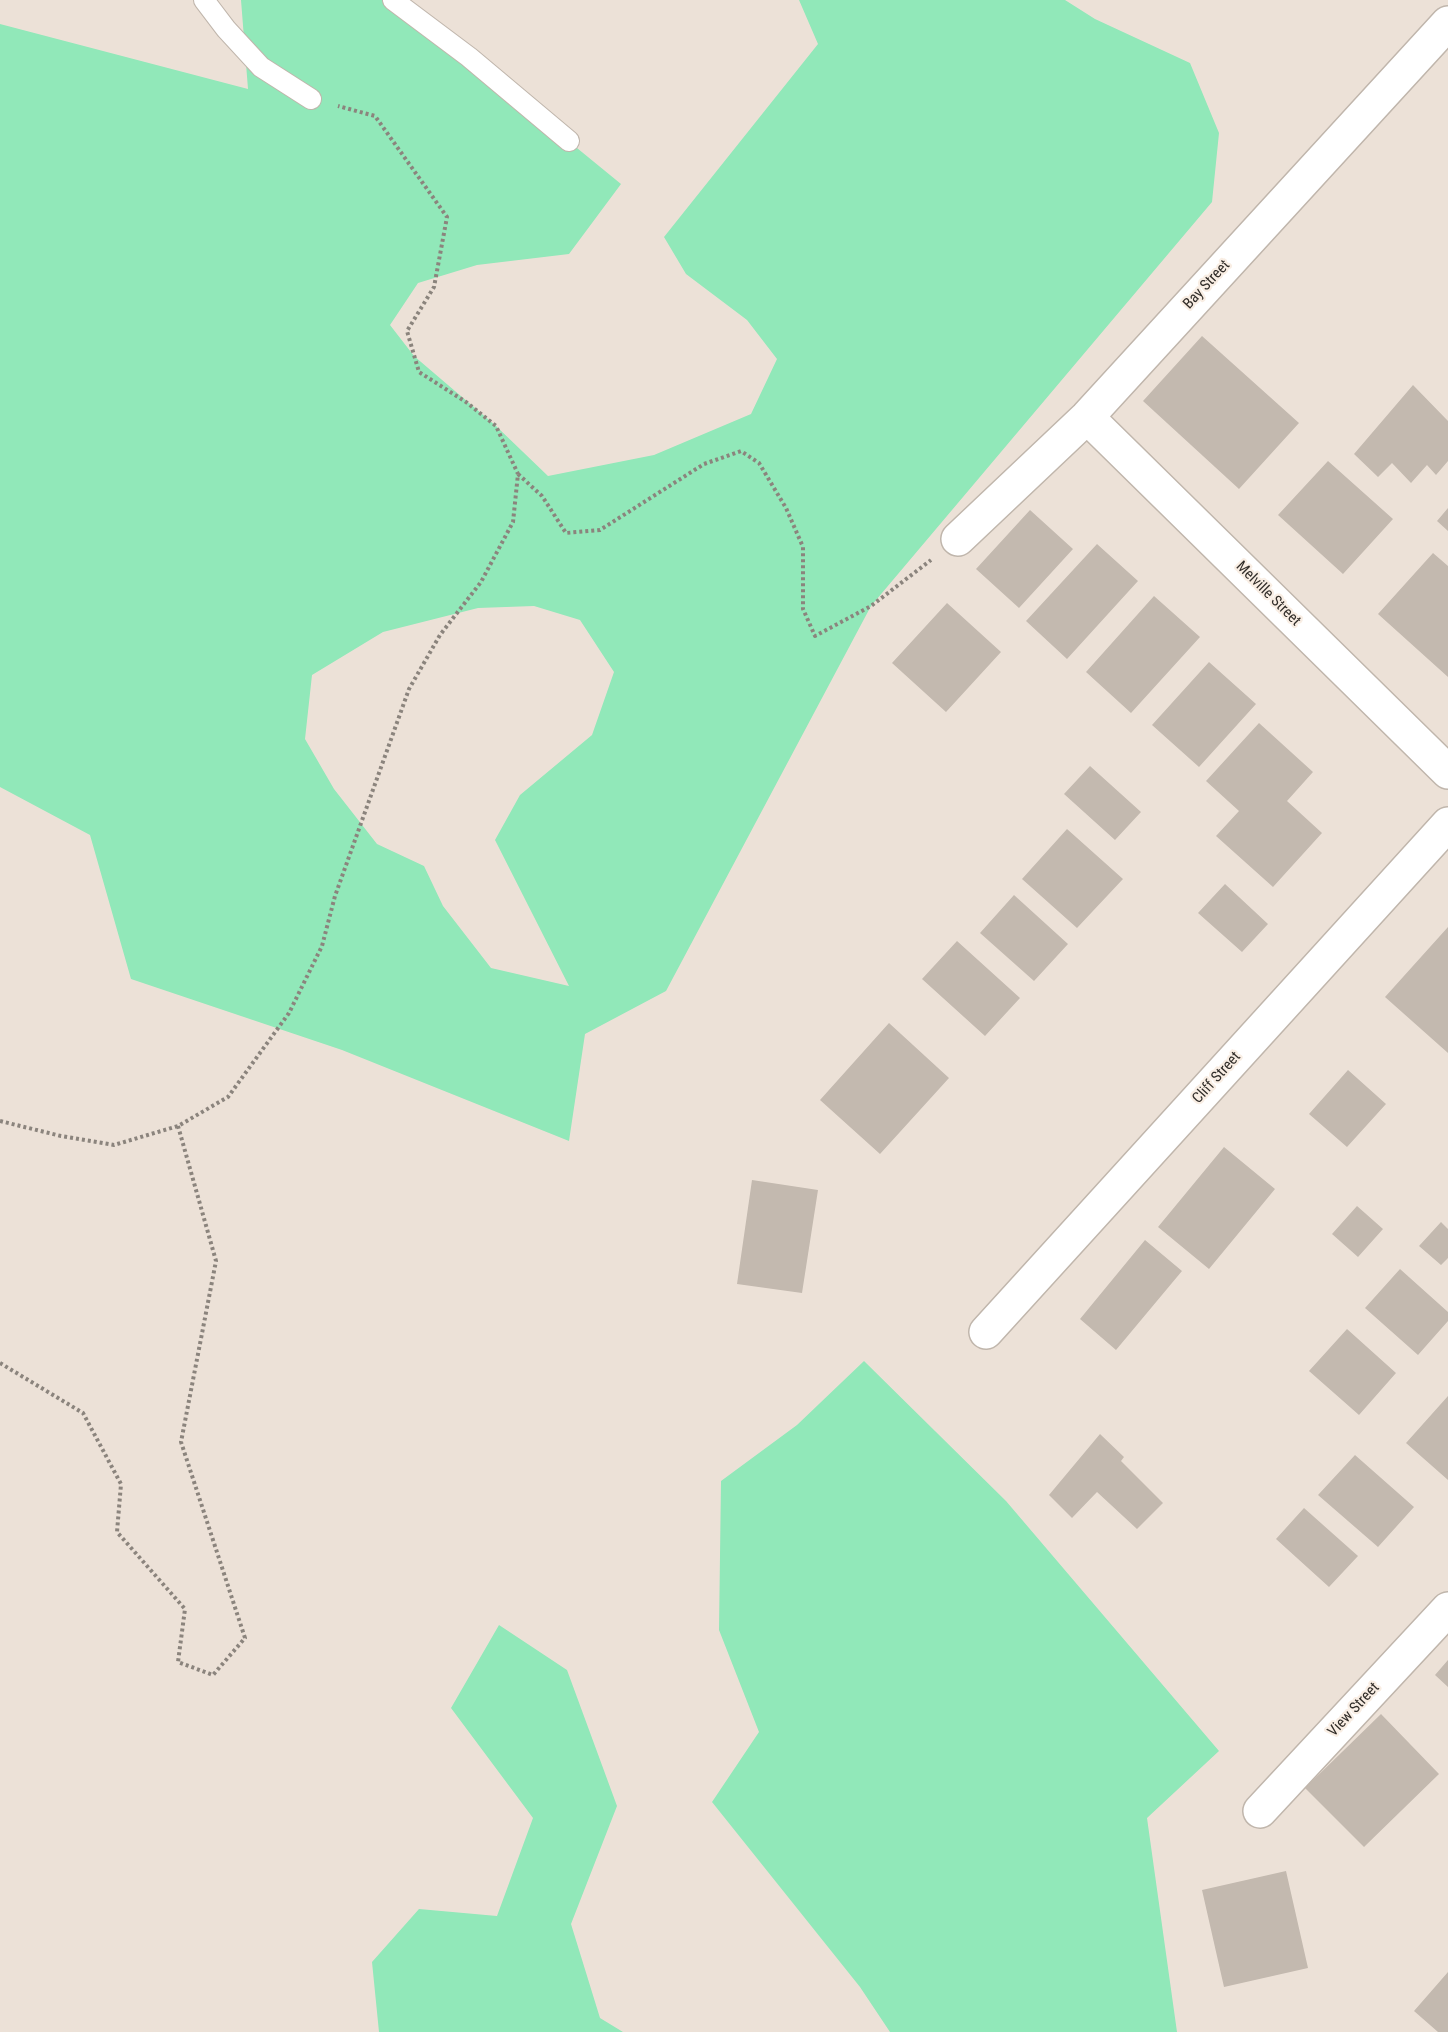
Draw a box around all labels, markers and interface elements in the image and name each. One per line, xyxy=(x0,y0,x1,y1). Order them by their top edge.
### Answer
street label: Bay Street xyxy=(1180,257,1234,313)
street label: Melville Street xyxy=(1232,558,1304,630)
street label: Cliff Street xyxy=(1189,1048,1245,1108)
street label: View Street xyxy=(1324,1679,1384,1741)

